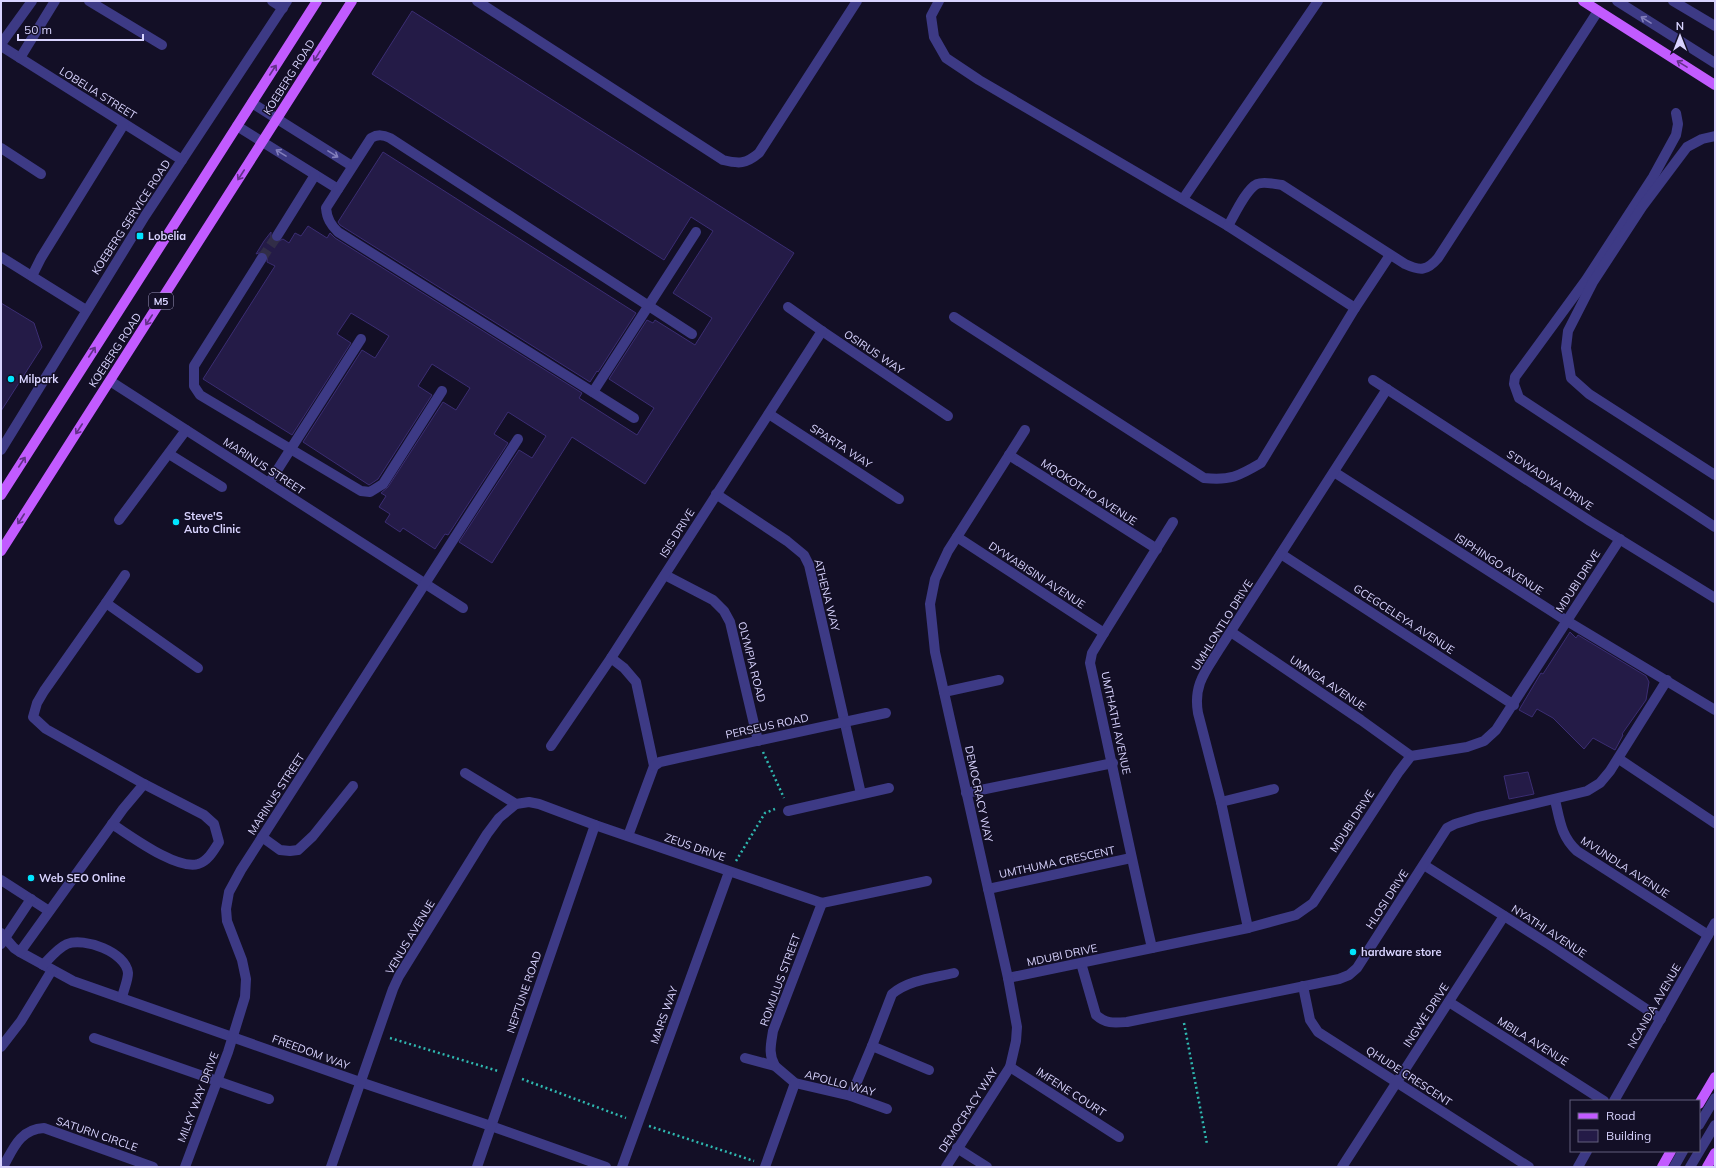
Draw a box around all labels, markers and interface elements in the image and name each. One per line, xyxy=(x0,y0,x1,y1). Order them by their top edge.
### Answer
scale bar xyxy=(18,16,143,42)
one-way arrow xyxy=(1641,16,1652,24)
north arrow xyxy=(1660,16,1700,56)
text: N xyxy=(1676,19,1684,33)
text: 50 m xyxy=(24,22,52,37)
street label: KOEBERG ROAD xyxy=(260,37,318,117)
one-way arrow xyxy=(313,50,321,62)
one-way arrow xyxy=(1676,60,1688,68)
street label: LOBELIA STREET xyxy=(57,64,139,122)
one-way arrow xyxy=(269,65,277,76)
one-way arrow xyxy=(275,149,287,157)
one-way arrow xyxy=(327,150,338,158)
street label: KOEBERG SERVICE ROAD xyxy=(89,157,173,277)
one-way arrow xyxy=(237,169,245,181)
place label: Lobelia xyxy=(148,229,186,243)
marker: Lobelia xyxy=(135,231,145,241)
road number: M5 xyxy=(149,293,173,309)
street label: KOEBERG ROAD xyxy=(86,310,144,390)
one-way arrow xyxy=(144,314,153,325)
street label: OSIRUS WAY xyxy=(841,327,907,377)
one-way arrow xyxy=(88,347,96,358)
place label: Milpark xyxy=(19,372,59,386)
marker: Milpark xyxy=(6,374,16,384)
street label: SPARTA WAY xyxy=(807,421,875,471)
one-way arrow xyxy=(74,423,82,435)
street label: MARINUS STREET xyxy=(221,434,308,498)
street label: S'DWADWA DRIVE xyxy=(1504,447,1596,513)
street label: MQOKOTHO AVENUE xyxy=(1038,456,1140,528)
one-way arrow xyxy=(18,457,26,468)
street label: ISIS DRIVE xyxy=(656,506,698,560)
place label: Steve'S Auto Clinic xyxy=(184,509,241,536)
one-way arrow xyxy=(17,513,25,524)
marker: Steve'S Auto Clinic xyxy=(171,517,181,527)
street label: ISIPHINGO AVENUE xyxy=(1452,530,1546,598)
street label: DYWABISINI AVENUE xyxy=(986,538,1088,612)
street label: MDUBI DRIVE xyxy=(1553,547,1603,615)
street label: ATHENA WAY xyxy=(811,558,843,633)
street label: UMHLONTLO DRIVE xyxy=(1188,577,1256,673)
street label: GCEGCELEYA AVENUE xyxy=(1351,581,1457,657)
street label: OLYMPIA ROAD xyxy=(735,620,769,704)
street label: UMNGA AVENUE xyxy=(1287,652,1369,714)
street label: UMTHATHI AVENUE xyxy=(1098,670,1134,776)
street label: PERSEUS ROAD xyxy=(724,710,810,742)
street label: DEMOCRACY WAY xyxy=(962,745,996,844)
street label: MARINUS STREET xyxy=(244,750,308,837)
street label: MDUBI DRIVE xyxy=(1327,787,1377,855)
street label: ZEUS DRIVE xyxy=(663,830,727,864)
street label: MVUNDLA AVENUE xyxy=(1578,833,1672,901)
street label: UMTHUMA CRESCENT xyxy=(998,843,1117,881)
street label: HLOSI DRIVE xyxy=(1363,867,1411,931)
place label: Web SEO Online xyxy=(39,871,126,885)
marker: Web SEO Online xyxy=(26,873,36,883)
street label: VENUS AVENUE xyxy=(382,897,438,977)
street label: NYATHI AVENUE xyxy=(1509,902,1589,960)
street label: ROMULUS STREET xyxy=(757,932,803,1028)
street label: MDUBI DRIVE xyxy=(1025,941,1099,969)
place label: hardware store xyxy=(1361,945,1442,959)
marker: hardware store xyxy=(1348,947,1358,957)
street label: NEPTUNE ROAD xyxy=(503,949,545,1035)
street label: NCANDA AVENUE xyxy=(1624,961,1684,1051)
street label: INGWE DRIVE xyxy=(1400,980,1452,1050)
street label: MARS WAY xyxy=(647,984,681,1046)
street label: MBILA AVENUE xyxy=(1495,1014,1571,1068)
street label: FREEDOM WAY xyxy=(270,1031,352,1073)
street label: QHUDE CRESCENT xyxy=(1363,1043,1455,1109)
street label: MILKY WAY DRIVE xyxy=(174,1050,222,1144)
street label: IMFENE COURT xyxy=(1033,1064,1109,1120)
street label: DEMOCRACY WAY xyxy=(935,1065,1001,1155)
street label: APOLLO WAY xyxy=(803,1067,877,1099)
legend xyxy=(1570,1100,1700,1152)
text: Road xyxy=(1606,1108,1635,1123)
street label: SATURN CIRCLE xyxy=(54,1113,140,1155)
text: Building xyxy=(1606,1128,1651,1143)

